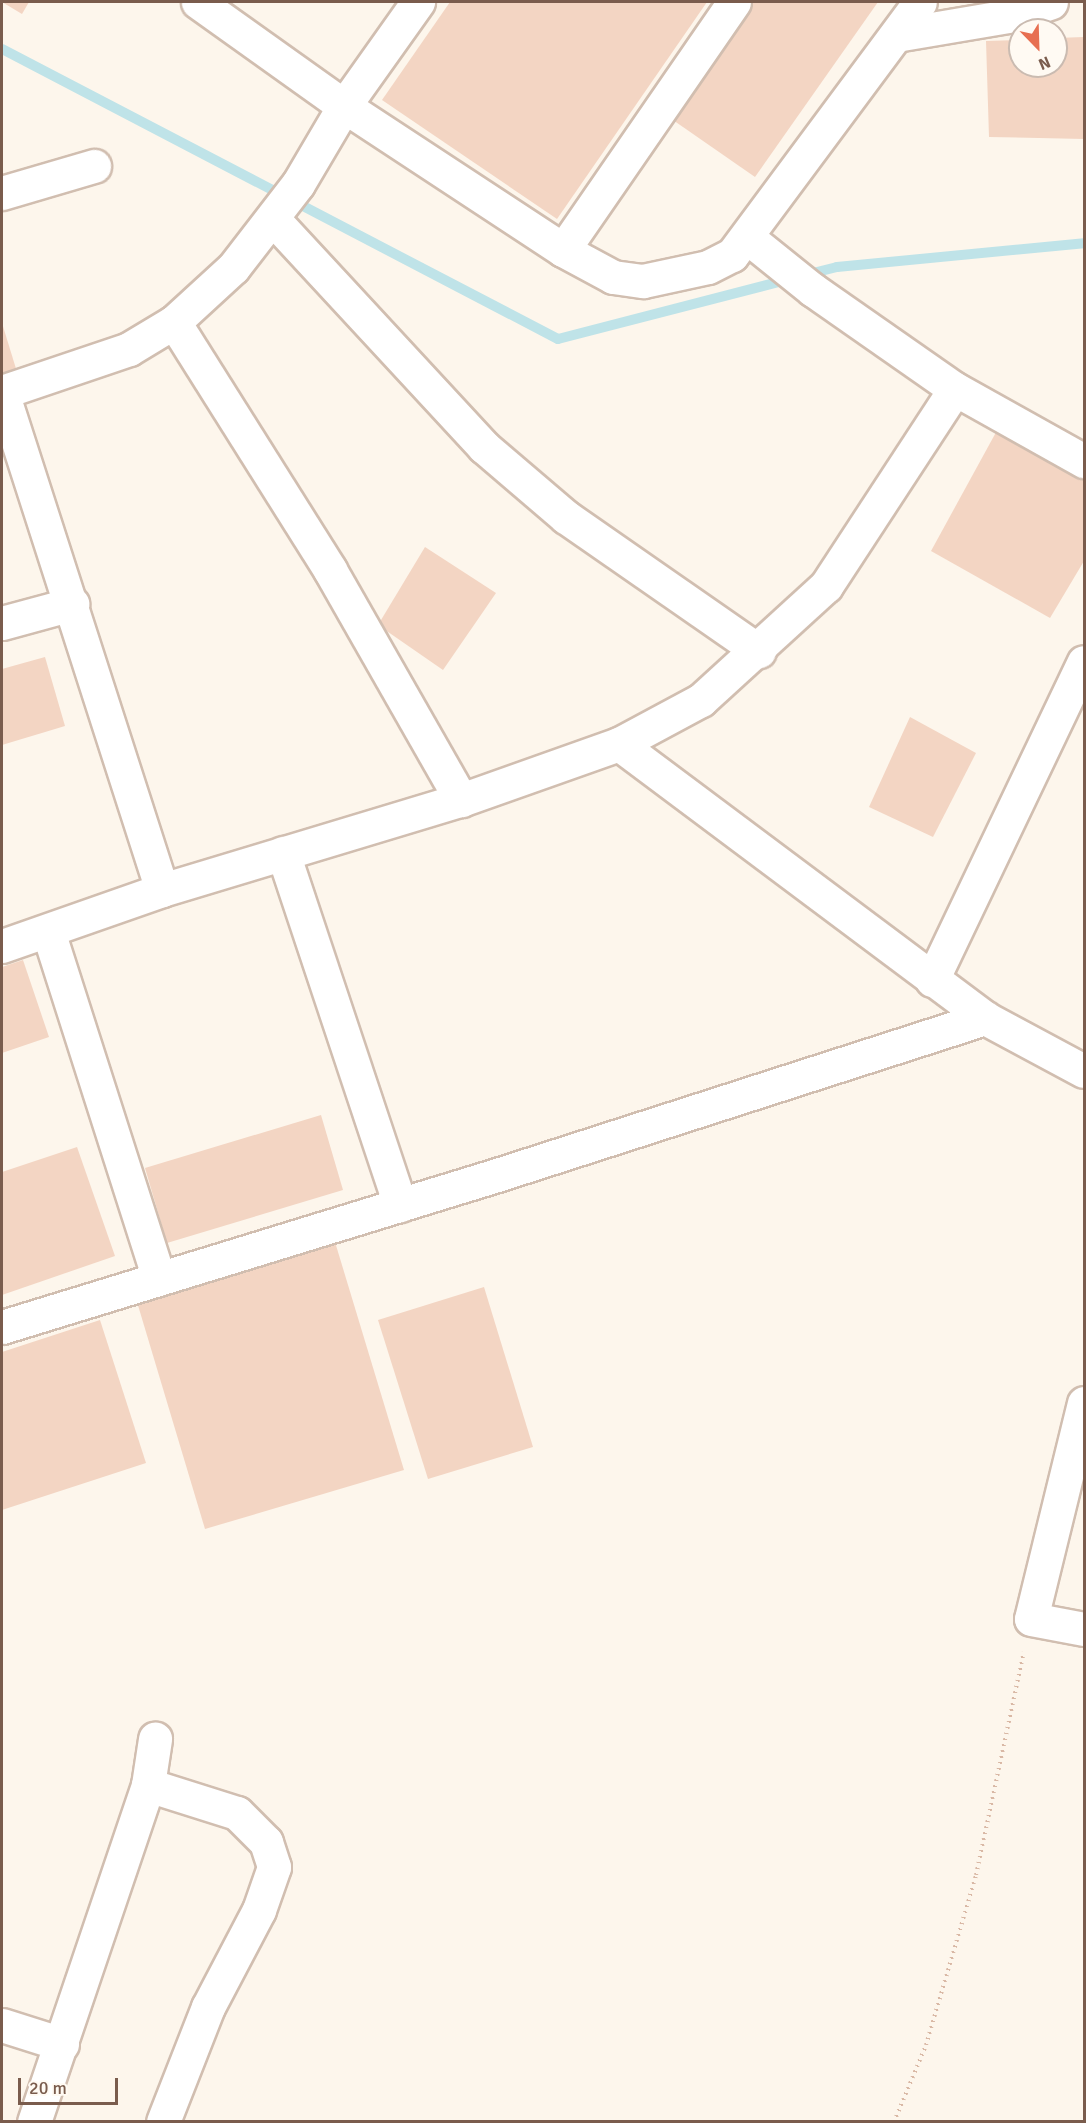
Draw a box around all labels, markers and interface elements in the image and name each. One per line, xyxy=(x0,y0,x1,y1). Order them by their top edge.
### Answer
north arrow xyxy=(1008,18,1068,78)
text: N xyxy=(1035,51,1053,74)
scale bar xyxy=(21,2066,122,2104)
text: 20 m xyxy=(29,2077,67,2099)

